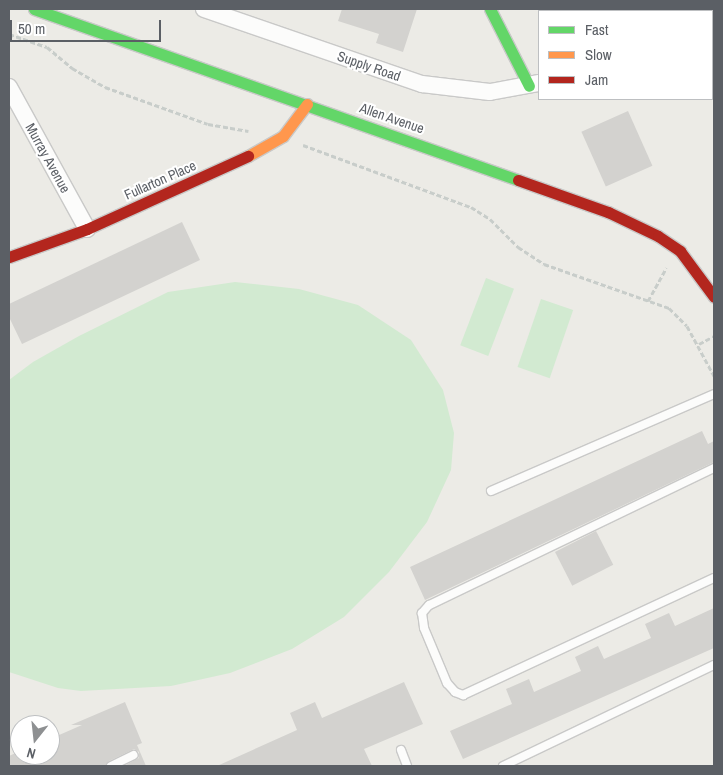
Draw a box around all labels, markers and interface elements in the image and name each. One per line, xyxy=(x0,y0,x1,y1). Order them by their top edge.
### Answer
scale bar xyxy=(12,10,164,42)
legend xyxy=(538,10,713,100)
text: 50 m xyxy=(18,18,45,39)
text: Fast xyxy=(585,19,608,40)
text: Slow xyxy=(585,44,612,65)
street label: Supply Road xyxy=(335,47,403,85)
text: Jam xyxy=(585,69,608,90)
street label: Allen Avenue xyxy=(357,99,427,137)
street label: Murray Avenue xyxy=(22,120,74,196)
street label: Fullarton Place xyxy=(122,157,198,203)
north arrow xyxy=(10,715,60,765)
text: N xyxy=(25,744,38,763)

